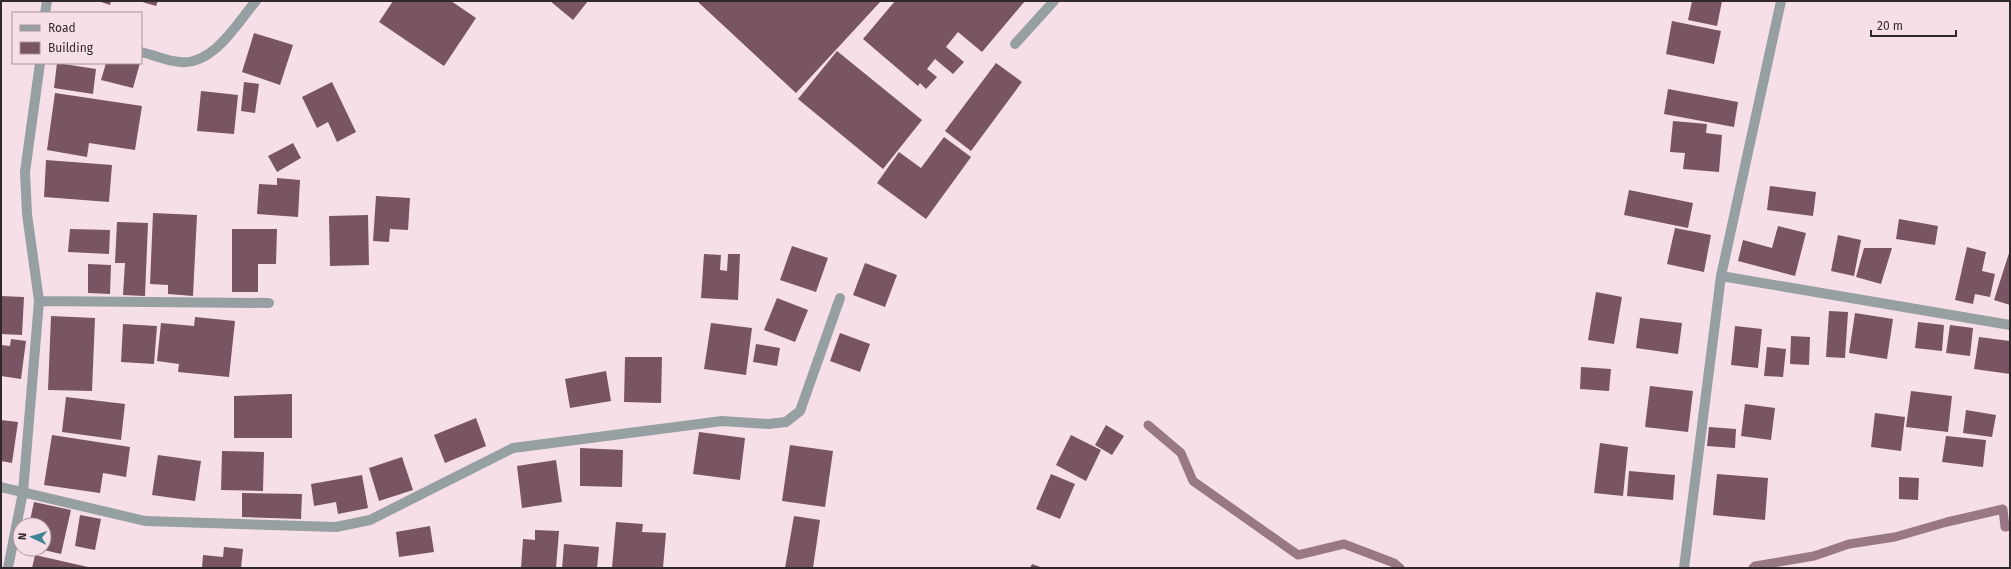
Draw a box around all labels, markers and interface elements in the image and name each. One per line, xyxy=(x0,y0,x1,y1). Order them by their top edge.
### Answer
legend xyxy=(12,12,142,64)
scale bar xyxy=(1871,12,1956,38)
text: 20 m xyxy=(1877,19,1903,33)
text: Road xyxy=(48,21,76,35)
text: Building xyxy=(48,41,94,55)
north arrow xyxy=(12,517,52,557)
text: N xyxy=(16,532,29,540)

